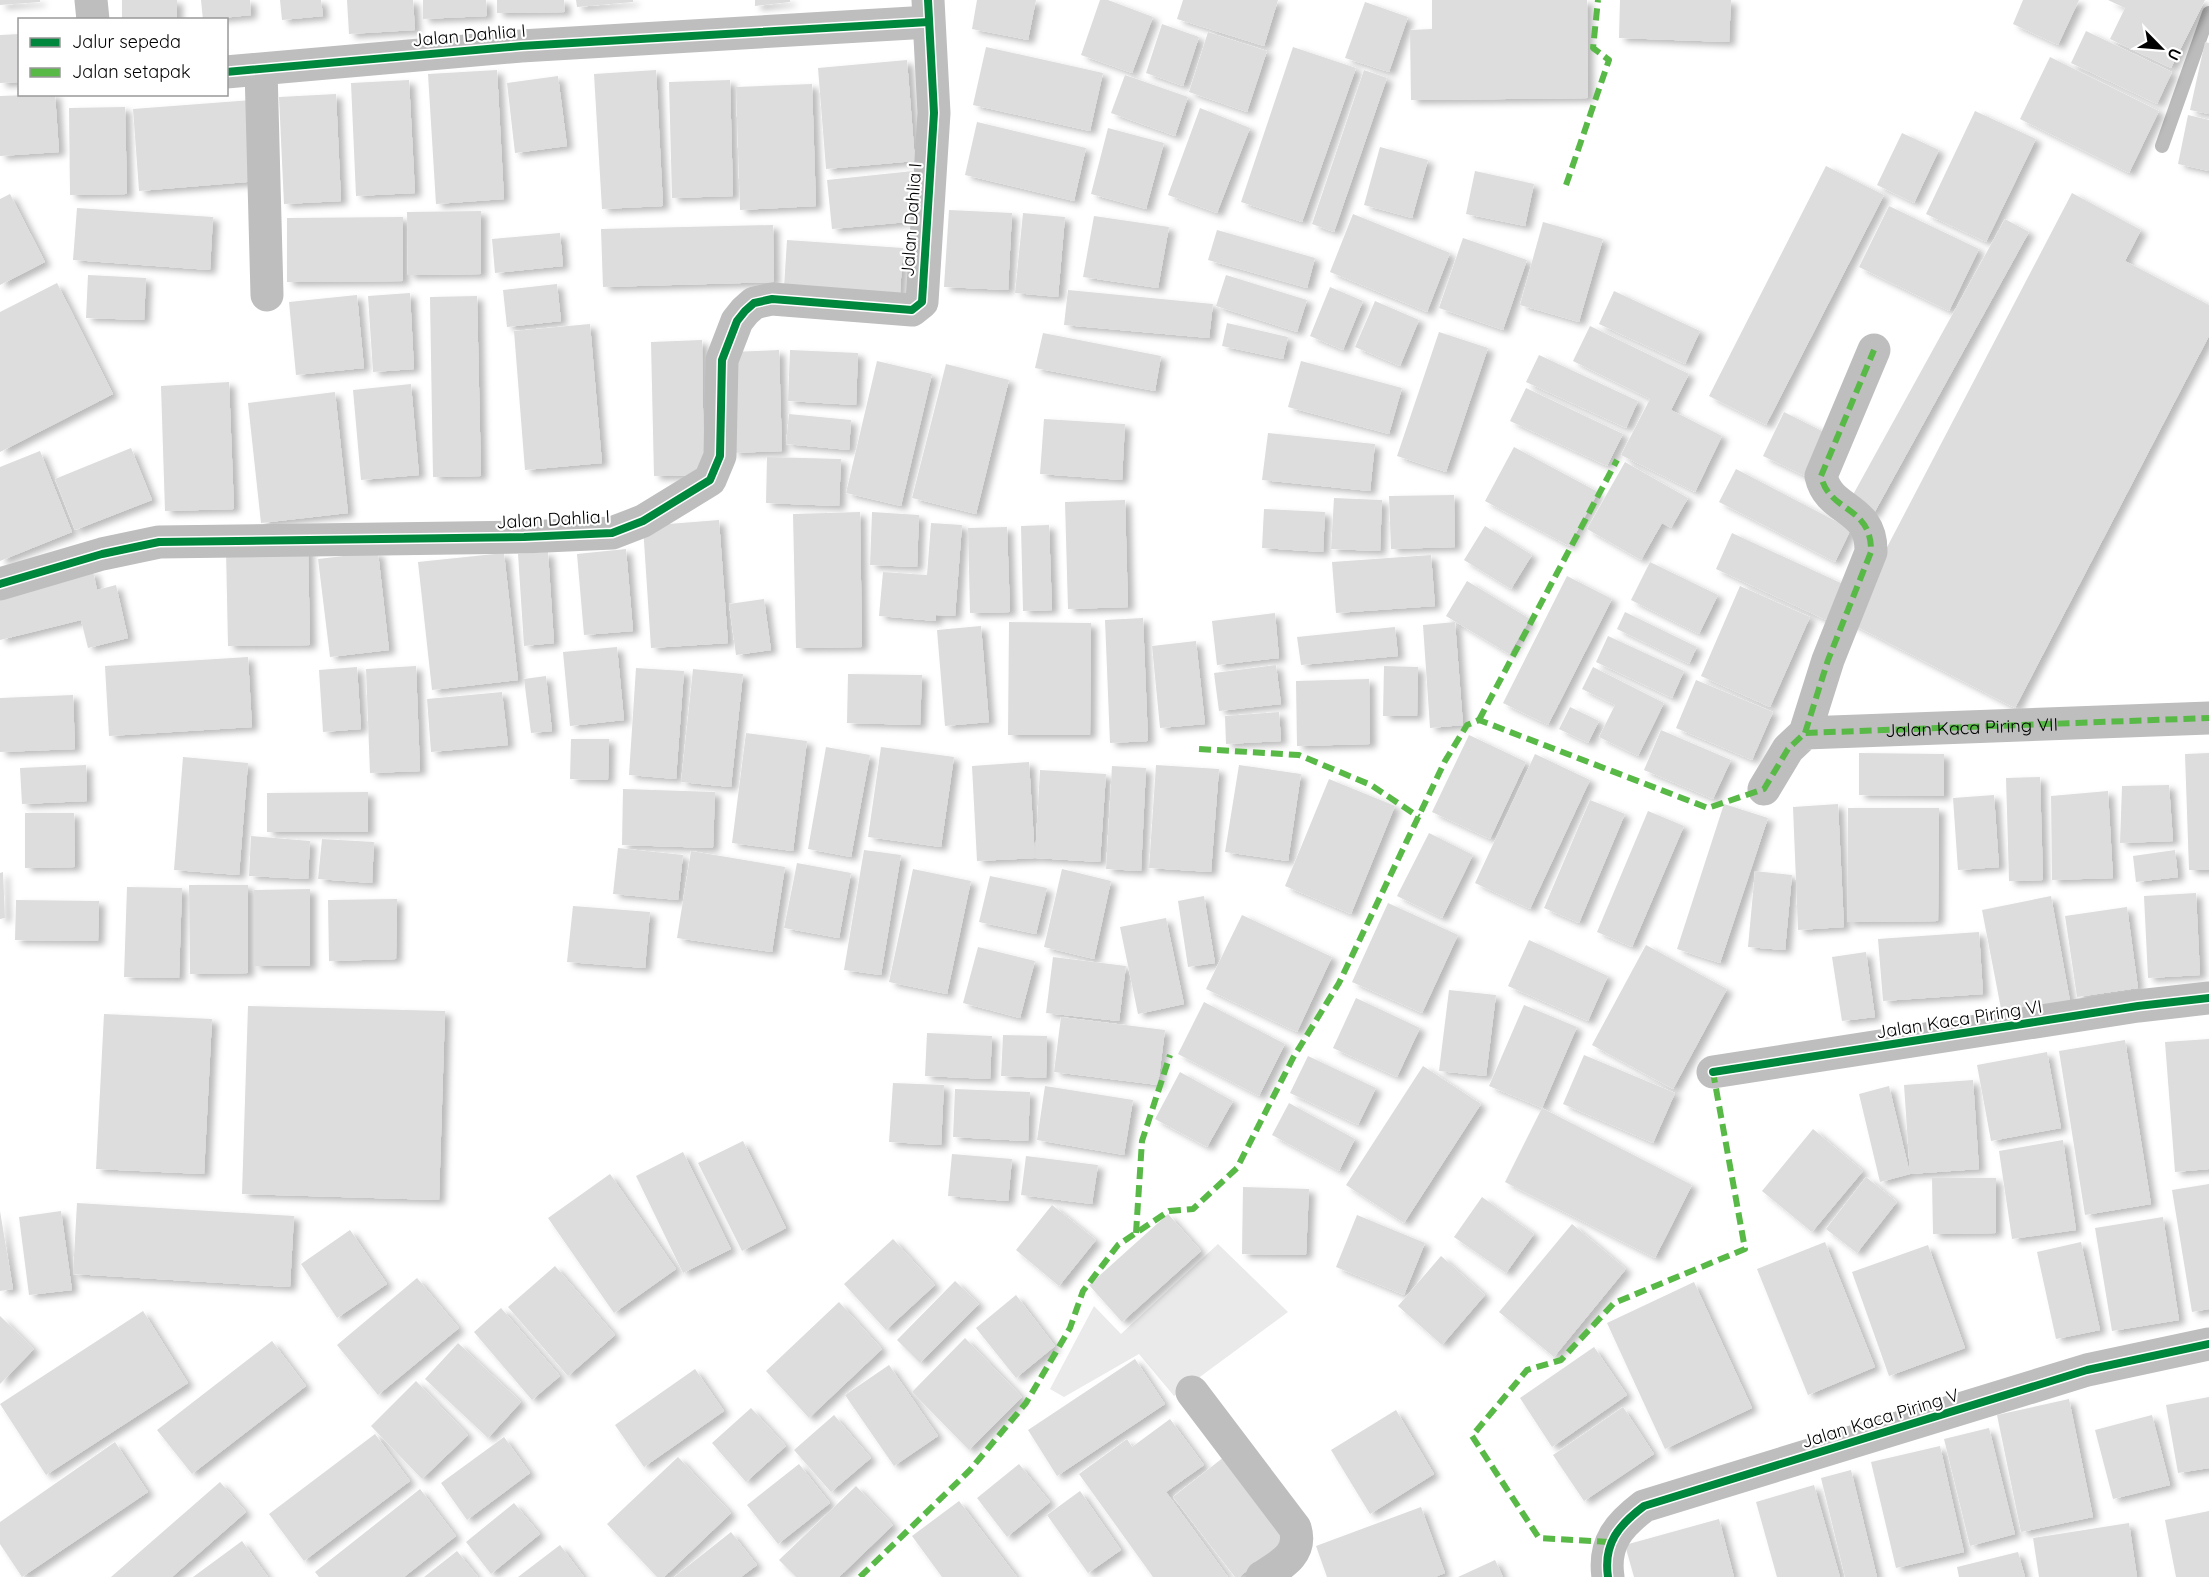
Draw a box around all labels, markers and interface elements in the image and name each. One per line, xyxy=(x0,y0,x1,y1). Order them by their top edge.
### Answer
legend xyxy=(18,18,228,96)
north arrow xyxy=(2131,18,2191,78)
street label: Jalan Dahlia I xyxy=(411,19,527,51)
text: Jalur sepeda xyxy=(72,30,181,53)
text: U xyxy=(2163,45,2186,64)
text: Jalan setapak xyxy=(72,60,191,83)
street label: Jalan Dahlia I xyxy=(896,162,926,278)
street label: Jalan Dahlia I xyxy=(495,505,611,533)
street label: Jalan Kaca Piring VII xyxy=(1885,712,2058,742)
street label: Jalan Kaca Piring VI xyxy=(1874,994,2044,1044)
street label: Jalan Kaca Piring V xyxy=(1798,1383,1962,1453)

